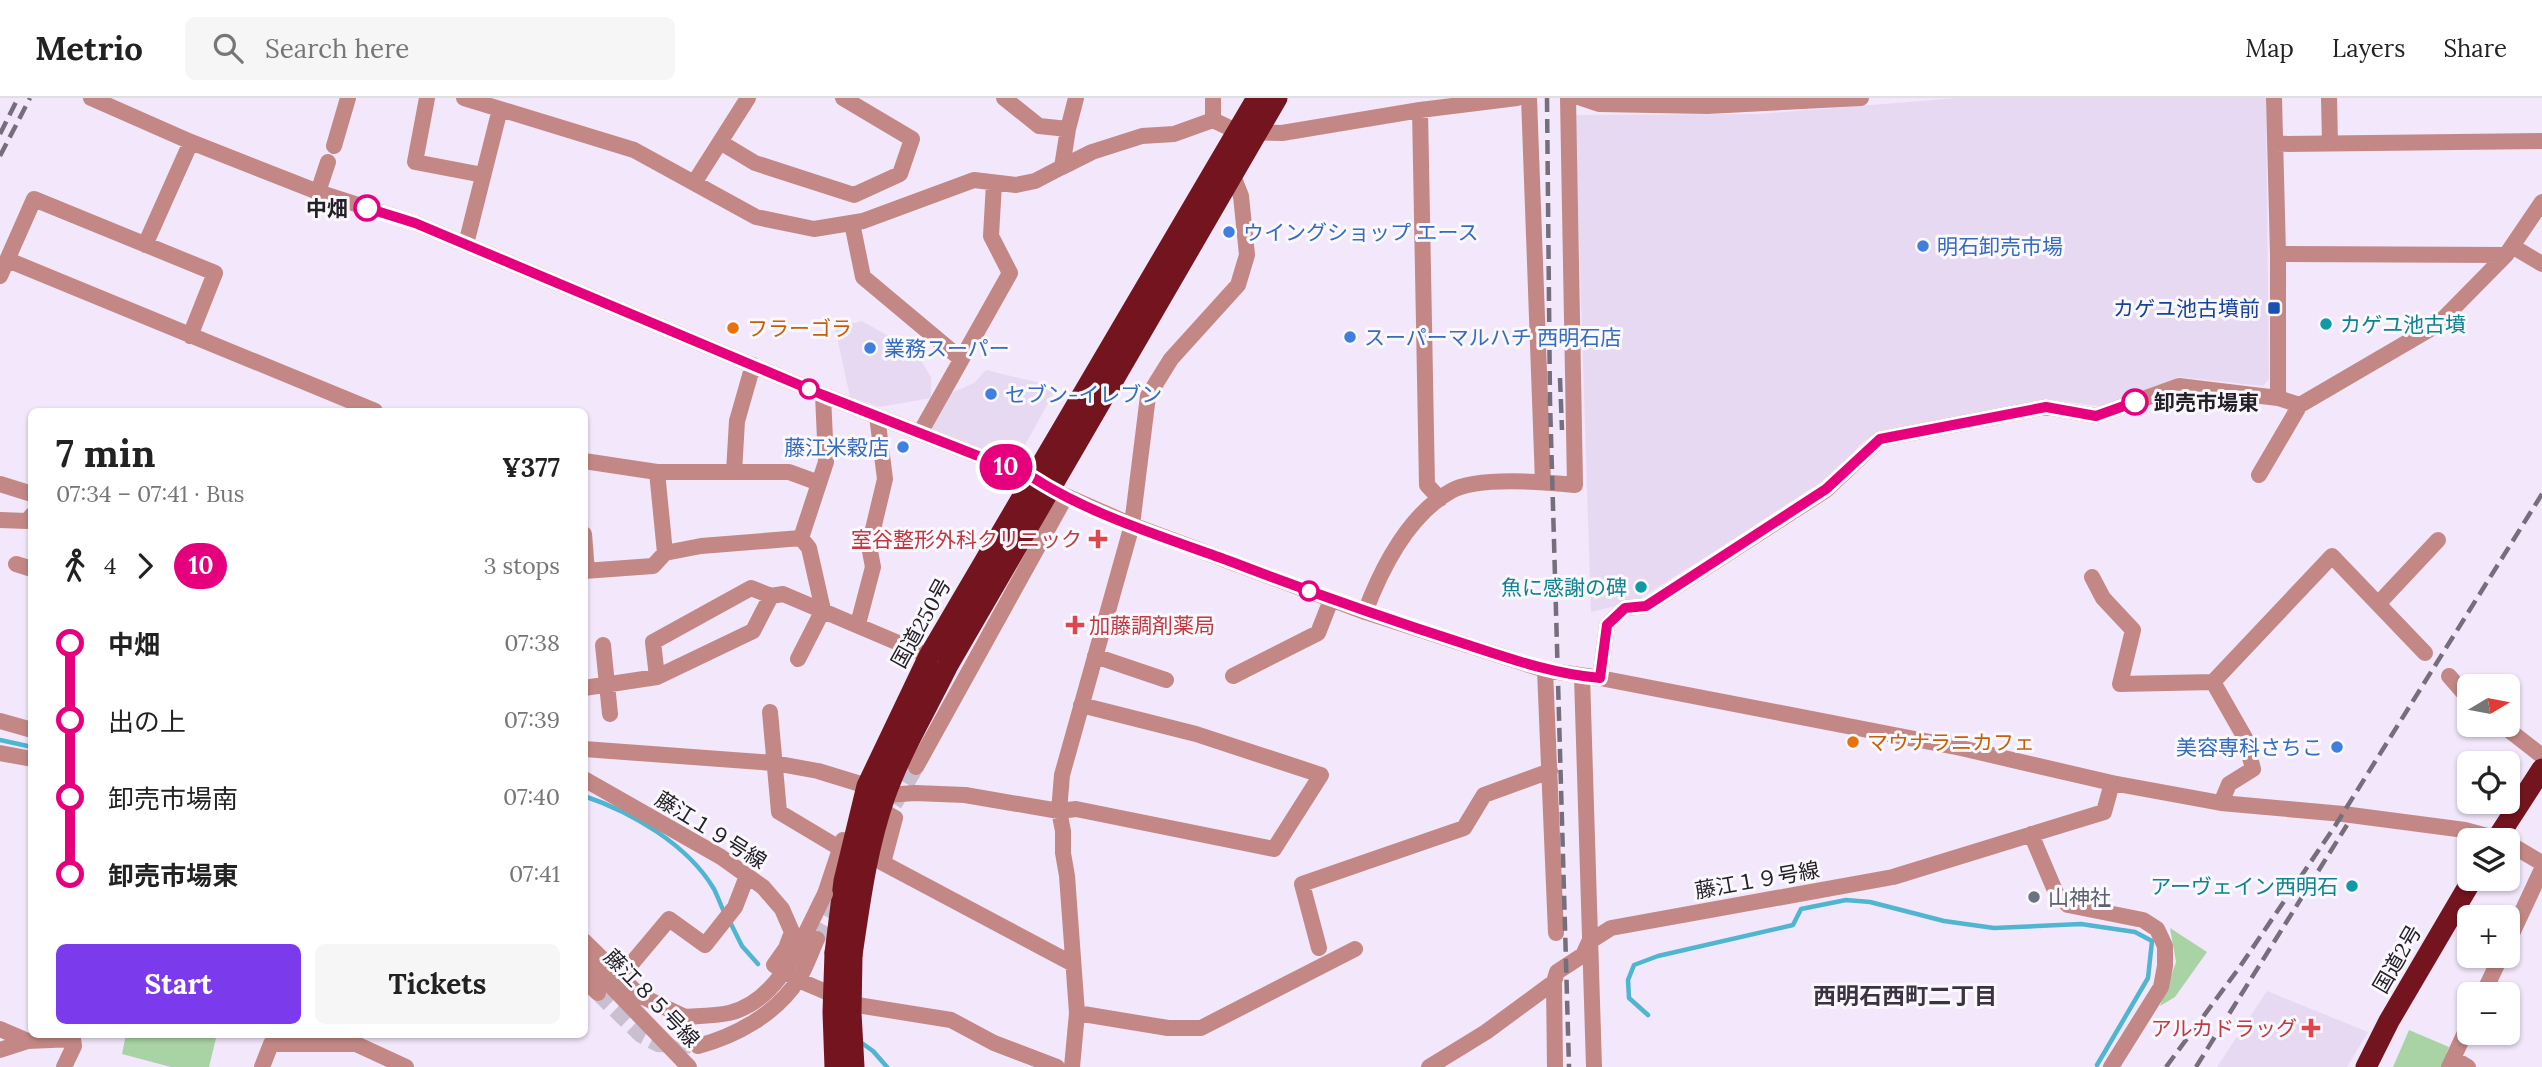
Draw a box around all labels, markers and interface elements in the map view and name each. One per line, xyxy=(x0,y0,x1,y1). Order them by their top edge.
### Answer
search box xyxy=(185,17,675,80)
text: Metrio xyxy=(35,27,143,69)
icon: search xyxy=(209,29,247,67)
text: Search here xyxy=(265,32,409,65)
text: Map xyxy=(2245,33,2294,64)
text: Layers xyxy=(2332,33,2405,64)
text: Share xyxy=(2443,33,2507,64)
place label: 中畑 xyxy=(306,195,348,222)
marker: 中畑 xyxy=(354,195,380,221)
place label: ウイングショップ エース xyxy=(1243,219,1478,246)
marker: ウイングショップ エース xyxy=(1221,224,1237,240)
place label: 明石卸売市場 xyxy=(1937,233,2063,260)
marker: 明石卸売市場 xyxy=(1915,238,1931,254)
place label: カゲユ池古墳前 xyxy=(2113,295,2260,322)
marker: カゲユ池古墳前 xyxy=(2266,300,2282,316)
place label: カゲユ池古墳 xyxy=(2340,311,2466,338)
place label: フラーゴラ xyxy=(747,315,852,342)
marker: カゲユ池古墳 xyxy=(2318,316,2334,332)
marker: フラーゴラ xyxy=(725,320,741,336)
place label: スーパーマルハチ 西明石店 xyxy=(1364,324,1621,351)
marker: スーパーマルハチ 西明石店 xyxy=(1342,329,1358,345)
place label: 業務スーパー xyxy=(884,335,1010,362)
marker: 業務スーパー xyxy=(862,340,878,356)
unlabelled marker xyxy=(799,379,819,399)
place label: セブン-イレブン xyxy=(1005,381,1162,408)
marker: セブン-イレブン xyxy=(983,386,999,402)
marker: 卸売市場東 xyxy=(2122,389,2148,415)
place label: 卸売市場東 xyxy=(2154,389,2259,416)
text: 7 min xyxy=(56,429,155,477)
place label: 藤江米穀店 xyxy=(784,434,889,461)
marker: 藤江米穀店 xyxy=(895,439,911,455)
line badge: 10 xyxy=(974,444,1038,490)
text: ¥377 xyxy=(502,451,560,484)
text: 10 xyxy=(993,451,1019,482)
text: 07:34 – 07:41 · Bus xyxy=(56,479,244,508)
place label: 室谷整形外科クリニック xyxy=(851,526,1082,553)
marker: 室谷整形外科クリニック xyxy=(1088,529,1108,549)
icon: walk xyxy=(56,547,94,585)
icon: forward xyxy=(126,547,164,585)
text: 10 xyxy=(188,550,213,581)
text: 4 xyxy=(104,551,116,580)
text: 3 stops xyxy=(484,551,560,580)
street label: 国道250号 xyxy=(885,573,957,673)
place label: 魚に感謝の碑 xyxy=(1501,574,1627,601)
marker: 魚に感謝の碑 xyxy=(1633,579,1649,595)
unlabelled marker xyxy=(1299,581,1319,601)
place label: 加藤調剤薬局 xyxy=(1089,612,1215,639)
marker: 加藤調剤薬局 xyxy=(1067,617,1083,633)
text: 中畑 xyxy=(108,628,160,661)
text: 07:38 xyxy=(504,628,560,657)
north arrow xyxy=(2457,674,2520,737)
map controls xyxy=(2457,674,2520,1045)
text: 出の上 xyxy=(108,705,186,738)
text: 07:39 xyxy=(504,705,560,734)
place label: マウナラニカフェ xyxy=(1867,729,2035,756)
marker: マウナラニカフェ xyxy=(1845,734,1861,750)
place label: 美容専科さちこ xyxy=(2176,734,2323,761)
marker: 美容専科さちこ xyxy=(2329,739,2345,755)
button: locate xyxy=(2457,751,2520,814)
text: 卸売市場南 xyxy=(108,782,238,815)
text: 07:40 xyxy=(503,782,560,811)
street label: 藤江１９号線 xyxy=(650,785,772,875)
button: layers xyxy=(2457,828,2520,891)
street label: 藤江１９号線 xyxy=(1693,856,1821,904)
text: 卸売市場東 xyxy=(108,859,238,892)
text: 07:41 xyxy=(509,859,560,888)
place label: アーヴェイン西明石 xyxy=(2150,873,2338,900)
marker: アーヴェイン西明石 xyxy=(2344,878,2360,894)
place label: 山神社 xyxy=(2048,884,2111,911)
marker: 山神社 xyxy=(2026,889,2042,905)
button: + xyxy=(2457,905,2520,968)
street label: 国道2号 xyxy=(2367,920,2427,998)
street label: 藤江８５号線 xyxy=(599,943,705,1053)
button: Start xyxy=(56,944,301,1024)
button: Tickets xyxy=(315,944,560,1024)
district label: 西明石西町二丁目 xyxy=(1813,981,1997,1010)
button: − xyxy=(2457,982,2520,1045)
place label: アルカドラッグ xyxy=(2151,1015,2297,1042)
marker: アルカドラッグ xyxy=(2303,1020,2319,1036)

